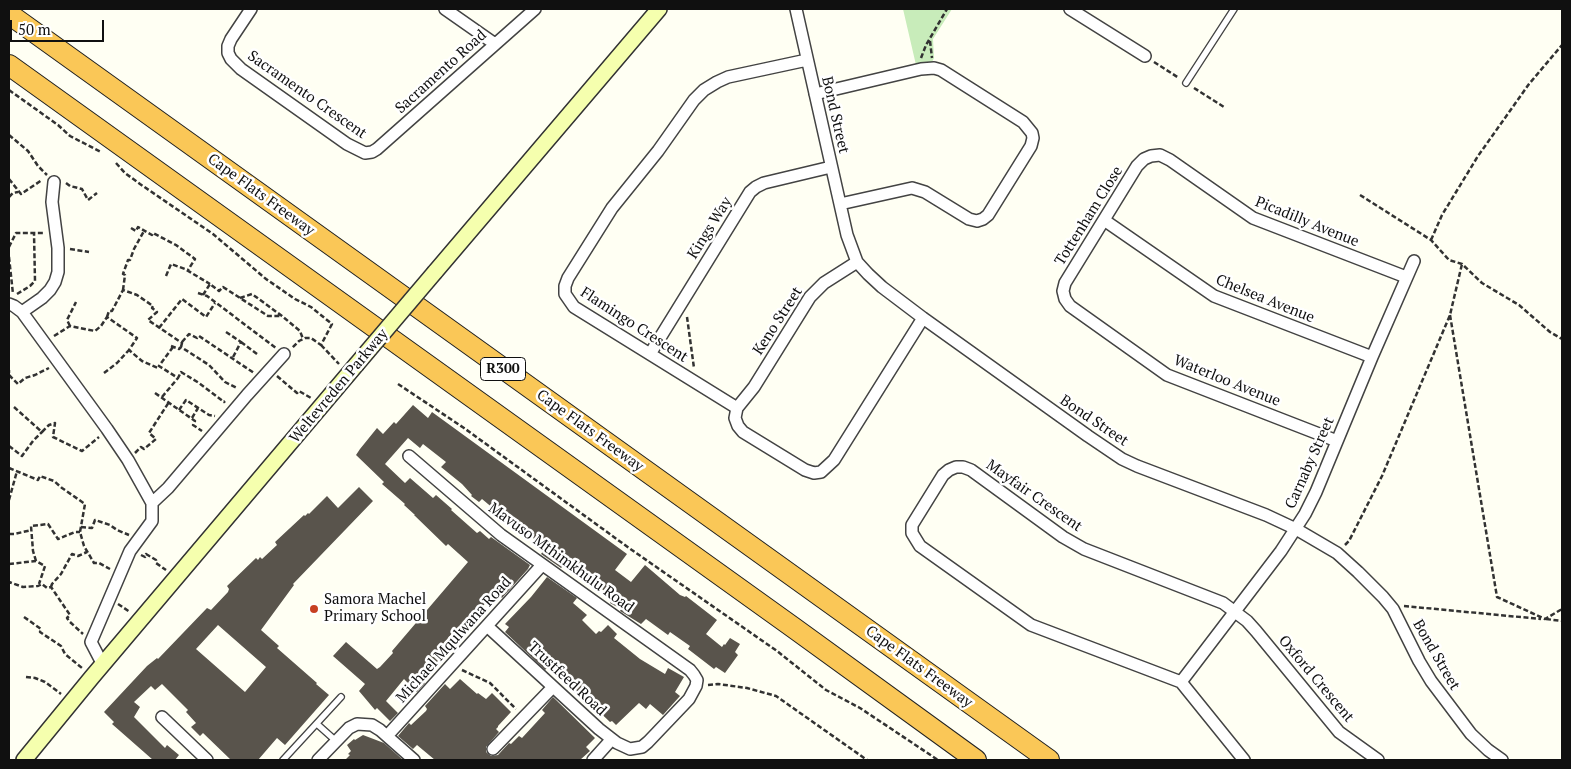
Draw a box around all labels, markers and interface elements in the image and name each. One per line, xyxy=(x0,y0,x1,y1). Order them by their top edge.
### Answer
scale bar xyxy=(12,10,106,42)
text: 50 m xyxy=(18,19,51,39)
street label: Sacramento Road xyxy=(392,26,490,118)
street label: Sacramento Crescent xyxy=(244,47,370,143)
street label: Bond Street xyxy=(817,75,853,155)
street label: Cape Flats Freeway xyxy=(204,150,318,240)
street label: Tottenham Close xyxy=(1051,163,1127,269)
street label: Picadilly Avenue xyxy=(1253,193,1361,251)
street label: Kings Way xyxy=(684,194,736,262)
street label: Chelsea Avenue xyxy=(1213,271,1317,327)
street label: Flamingo Crescent xyxy=(577,284,691,366)
street label: Keno Street xyxy=(749,284,807,358)
street label: Weltevreden Parkway xyxy=(286,325,392,447)
street label: Waterloo Avenue xyxy=(1171,351,1283,411)
road number: R300 xyxy=(480,358,526,380)
street label: Cape Flats Freeway xyxy=(533,386,647,476)
street label: Bond Street xyxy=(1056,392,1132,450)
street label: Carnaby Street xyxy=(1282,414,1338,512)
street label: Mayfair Crescent xyxy=(983,456,1085,536)
street label: Mavuso Mthimkhulu Road xyxy=(485,499,637,617)
street label: Michael Mqulwana Road xyxy=(393,573,515,707)
place label: Samora Machel Primary School xyxy=(324,591,426,626)
marker: Samora Machel Primary School xyxy=(308,603,320,615)
street label: Bond Street xyxy=(1409,617,1463,693)
street label: Cape Flats Freeway xyxy=(862,622,976,712)
street label: Oxford Crescent xyxy=(1274,632,1358,726)
street label: Trustfeed Road xyxy=(524,638,610,720)

